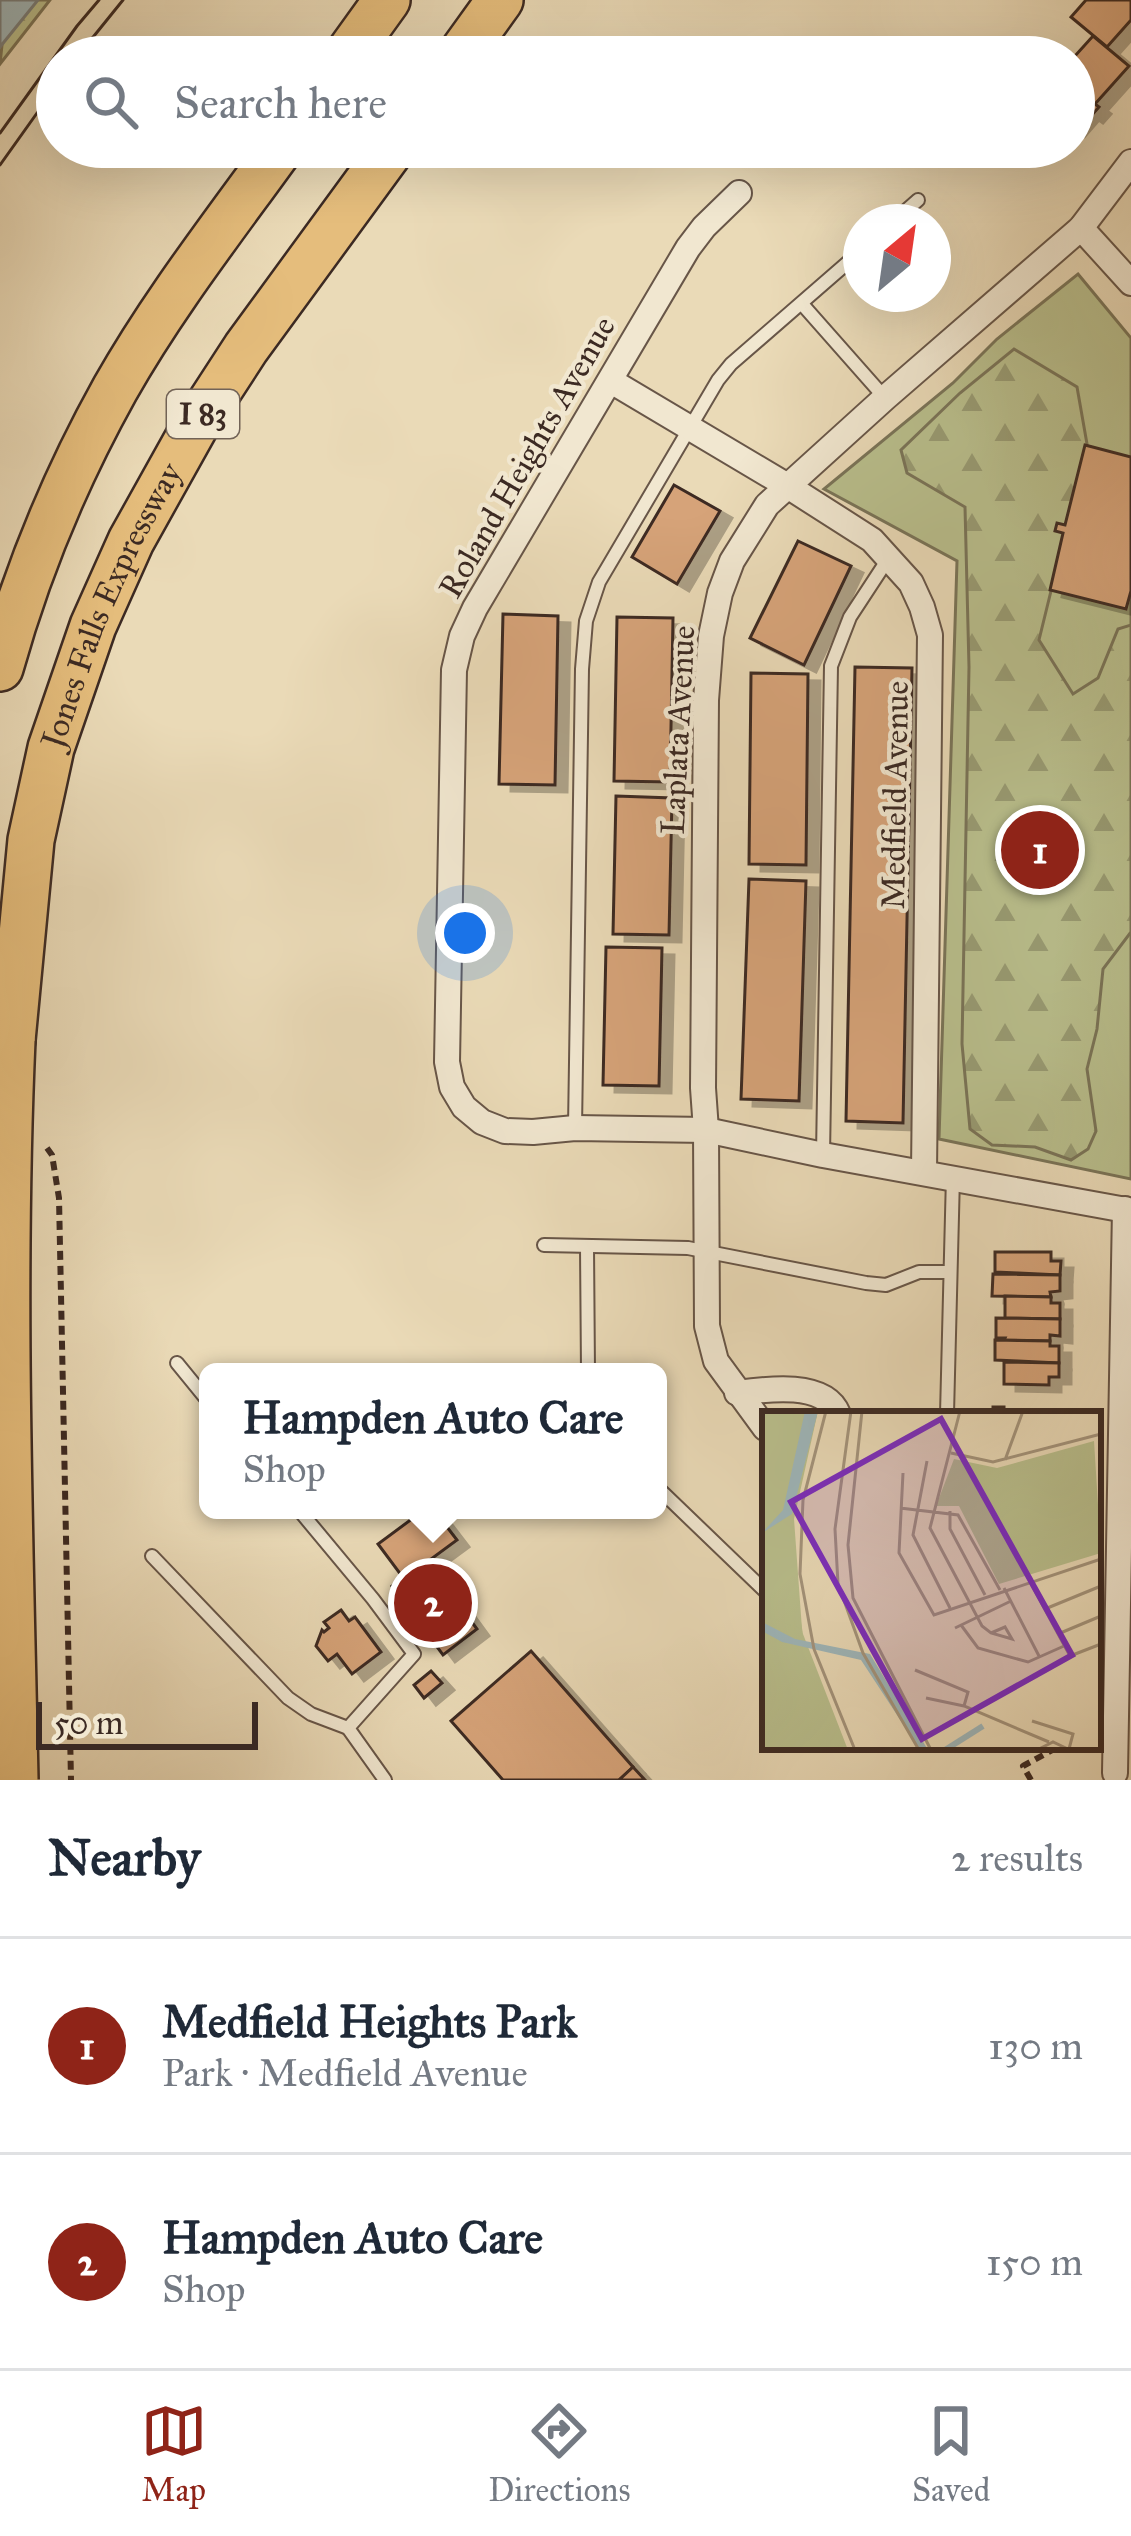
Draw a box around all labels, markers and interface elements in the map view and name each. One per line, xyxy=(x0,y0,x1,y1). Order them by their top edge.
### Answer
search box xyxy=(36,36,1095,168)
icon: search xyxy=(78,69,144,135)
text: Search here xyxy=(174,75,387,130)
north arrow xyxy=(843,204,951,312)
street label: Roland Heights Avenue xyxy=(430,309,624,605)
road number: I 83 xyxy=(167,390,239,438)
street label: Jones Falls Expressway xyxy=(32,455,191,756)
street label: Laplata Avenue xyxy=(653,624,703,836)
street label: Medfield Avenue xyxy=(873,680,917,910)
pin: 1 xyxy=(1001,805,1079,895)
your location xyxy=(435,903,495,963)
popup xyxy=(199,1363,667,1519)
text: Hampden Auto Care xyxy=(242,1390,624,1445)
inset map xyxy=(762,1411,1101,1750)
text: Shop xyxy=(242,1445,326,1493)
pin: 2 xyxy=(394,1558,472,1648)
scale bar xyxy=(36,1696,258,1749)
text: 50 m xyxy=(54,1703,123,1743)
text: Nearby xyxy=(48,1827,200,1889)
text: 2 results xyxy=(951,1834,1083,1882)
text: Medfield Heights Park xyxy=(162,1994,577,2049)
text: 1 xyxy=(79,2022,95,2070)
text: 130 m xyxy=(988,2022,1083,2070)
text: Park · Medfield Avenue xyxy=(162,2049,528,2097)
text: Hampden Auto Care xyxy=(162,2210,543,2265)
text: 2 xyxy=(77,2238,97,2286)
text: 150 m xyxy=(986,2238,1083,2286)
text: Shop xyxy=(162,2265,245,2313)
tab: Map xyxy=(141,2398,207,2510)
tab: Directions xyxy=(488,2398,630,2510)
tab: Saved xyxy=(912,2398,990,2510)

